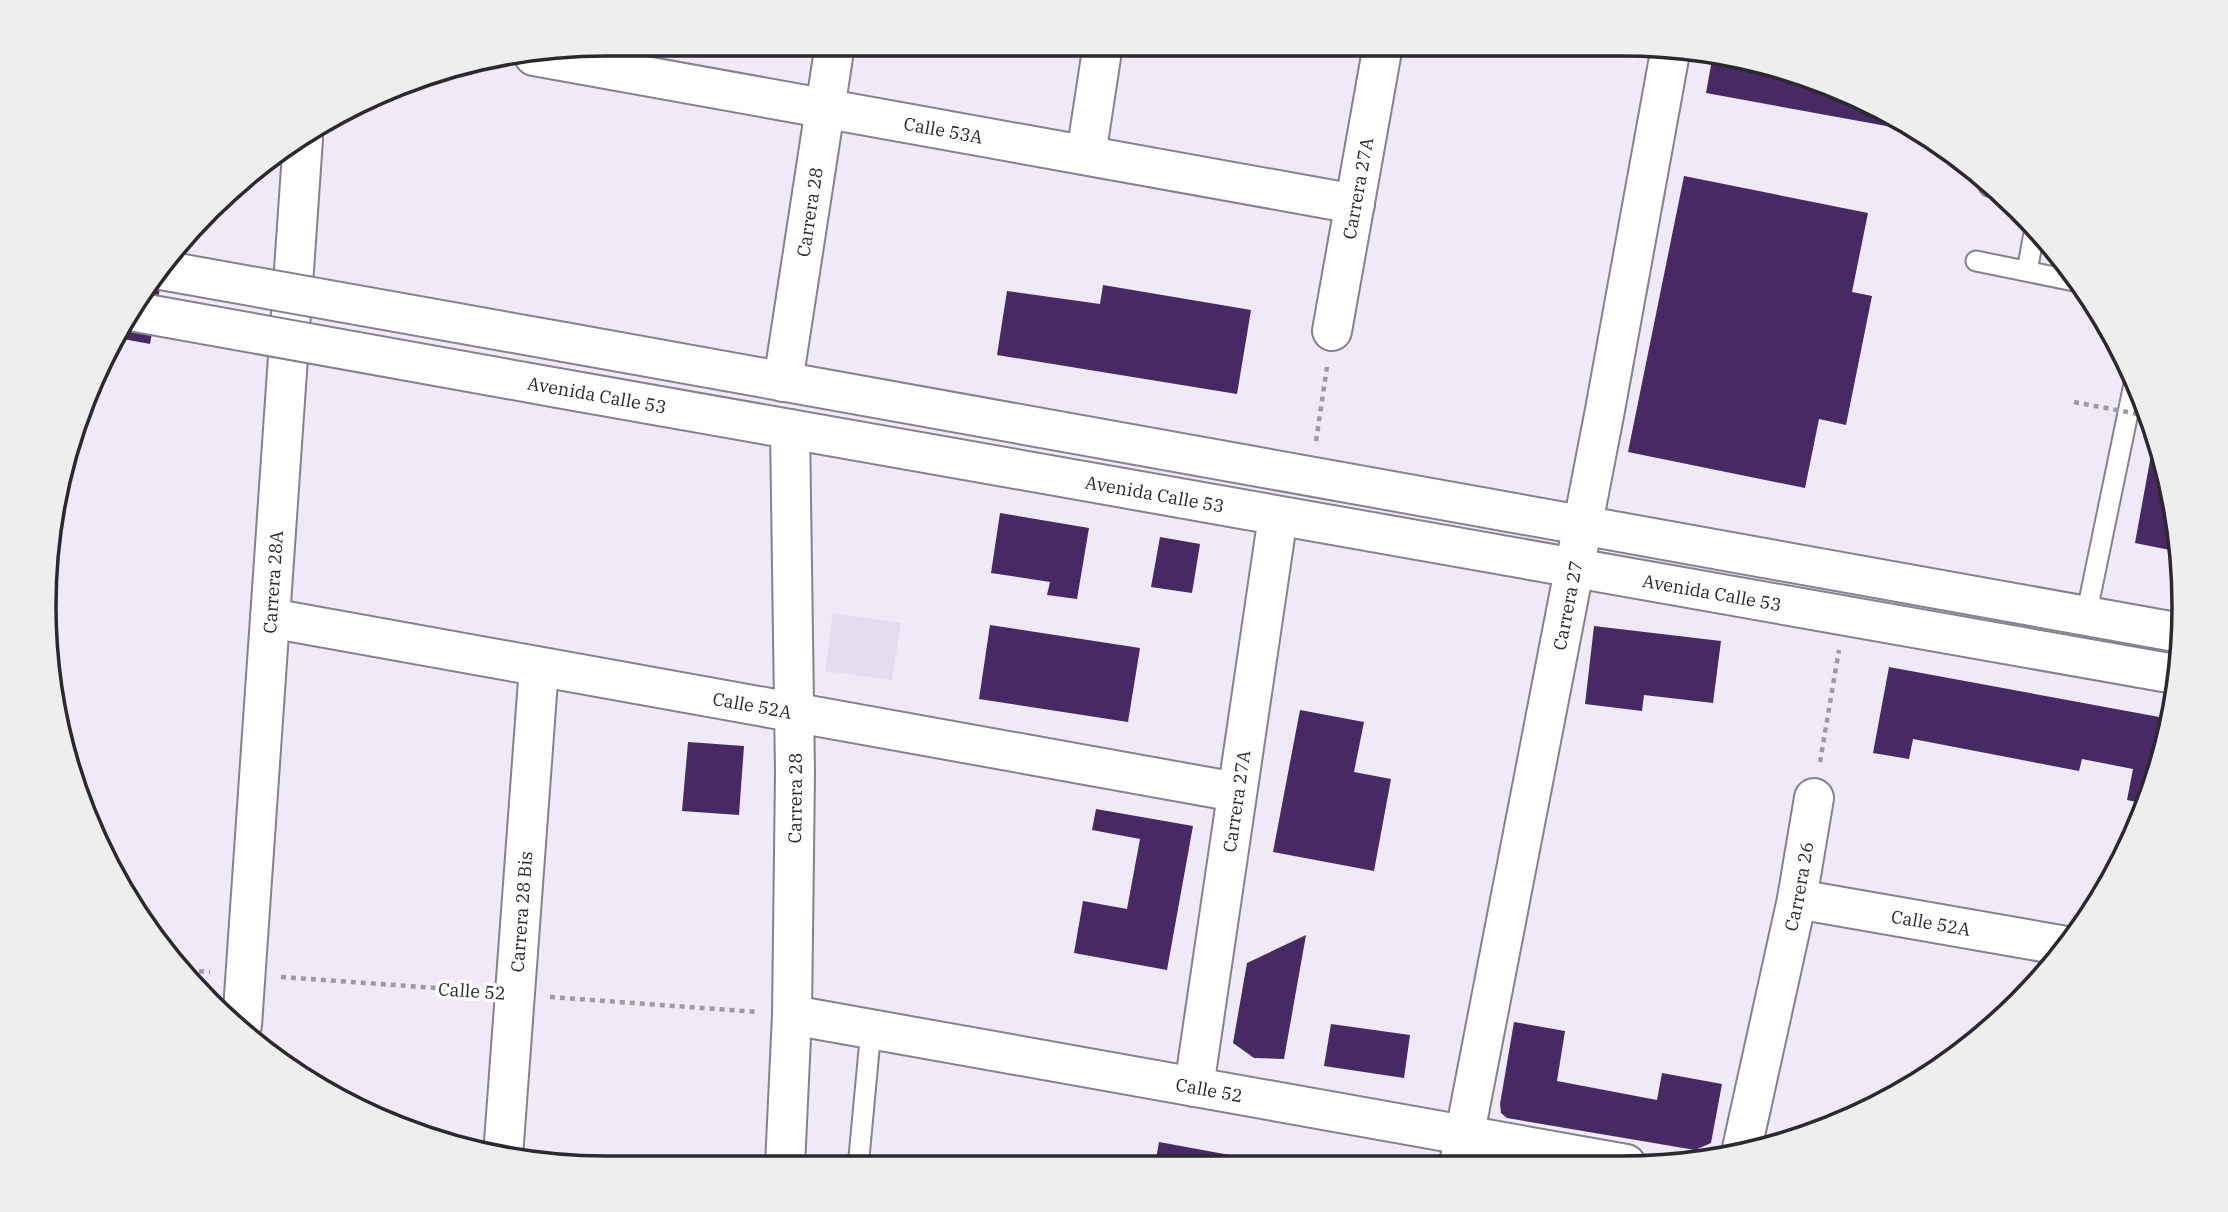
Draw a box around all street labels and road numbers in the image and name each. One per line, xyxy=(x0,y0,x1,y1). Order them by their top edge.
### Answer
street label: Calle 53A xyxy=(902,111,985,148)
street label: Carrera 27A xyxy=(1337,135,1378,241)
street label: Carrera 28 xyxy=(791,165,827,259)
street label: Avenida Calle 53 xyxy=(526,371,668,419)
street label: Avenida Calle 53 xyxy=(1083,470,1226,517)
street label: Carrera 28A xyxy=(257,529,288,634)
street label: Carrera 27 xyxy=(1547,559,1587,652)
street label: Avenida Calle 53 xyxy=(1641,569,1783,616)
street label: Calle 52A xyxy=(711,686,794,723)
street label: Carrera 27A xyxy=(1217,748,1255,854)
street label: Carrera 28 xyxy=(783,753,807,844)
street label: Carrera 26 xyxy=(1779,840,1818,933)
street label: Carrera 28 Bis xyxy=(505,850,537,973)
street label: Calle 52A xyxy=(1890,904,1973,941)
street label: Calle 52 xyxy=(437,977,507,1005)
street label: Calle 52 xyxy=(1174,1072,1245,1107)

